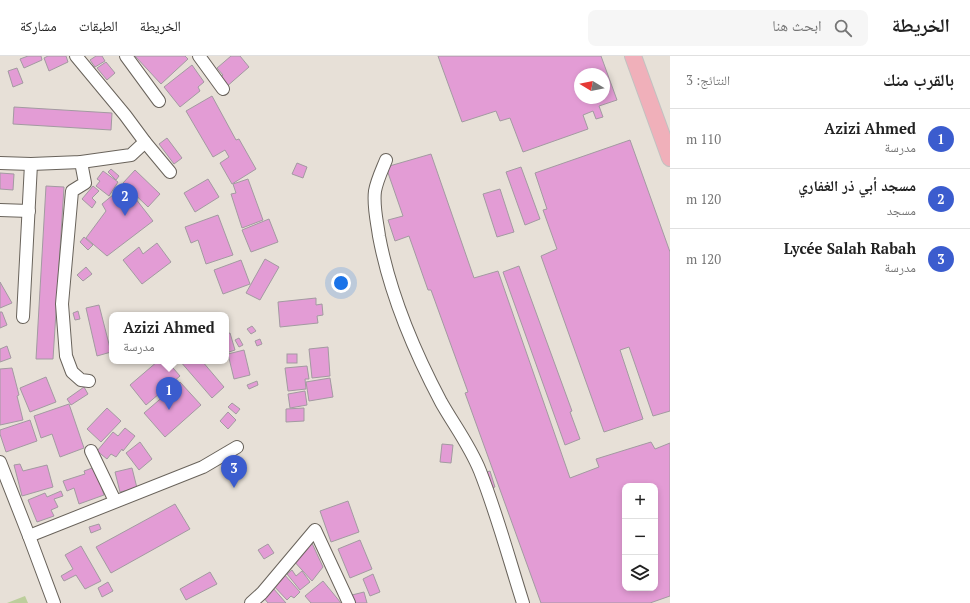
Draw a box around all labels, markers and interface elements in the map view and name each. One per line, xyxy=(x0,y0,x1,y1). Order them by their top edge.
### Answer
search box xyxy=(588,10,868,46)
text: الخريطة xyxy=(892,12,950,37)
text: ابحث هنا xyxy=(772,15,822,35)
text: مشاركة xyxy=(20,16,57,35)
text: الطبقات xyxy=(79,16,118,35)
text: الخريطة xyxy=(140,16,181,35)
icon: search xyxy=(832,17,854,39)
north arrow xyxy=(574,68,610,104)
text: بالقرب منك xyxy=(883,68,954,91)
text: النتائج: 3 xyxy=(686,71,730,89)
text: Azizi Ahmed xyxy=(824,118,916,138)
text: 110 m xyxy=(686,130,721,148)
text: 1 xyxy=(937,130,945,148)
text: مدرسة xyxy=(884,138,916,156)
text: مسجد أبي ذر الغفاري xyxy=(798,175,916,195)
pin: 2 xyxy=(112,183,138,216)
text: 120 m xyxy=(686,190,721,208)
text: 2 xyxy=(937,190,945,208)
text: مسجد xyxy=(887,201,916,219)
text: Lycée Salah Rabah xyxy=(784,238,916,258)
text: 120 m xyxy=(686,250,721,268)
text: 3 xyxy=(937,250,945,268)
text: مدرسة xyxy=(884,258,916,276)
your location xyxy=(331,273,351,293)
popup xyxy=(109,312,229,364)
text: Azizi Ahmed xyxy=(123,317,215,337)
text: مدرسة xyxy=(123,337,155,355)
pin: 1 xyxy=(156,377,182,410)
pin: 3 xyxy=(221,455,247,488)
map controls xyxy=(622,483,658,591)
button: + xyxy=(622,483,658,519)
button: − xyxy=(622,519,658,555)
button: layers xyxy=(622,555,658,591)

